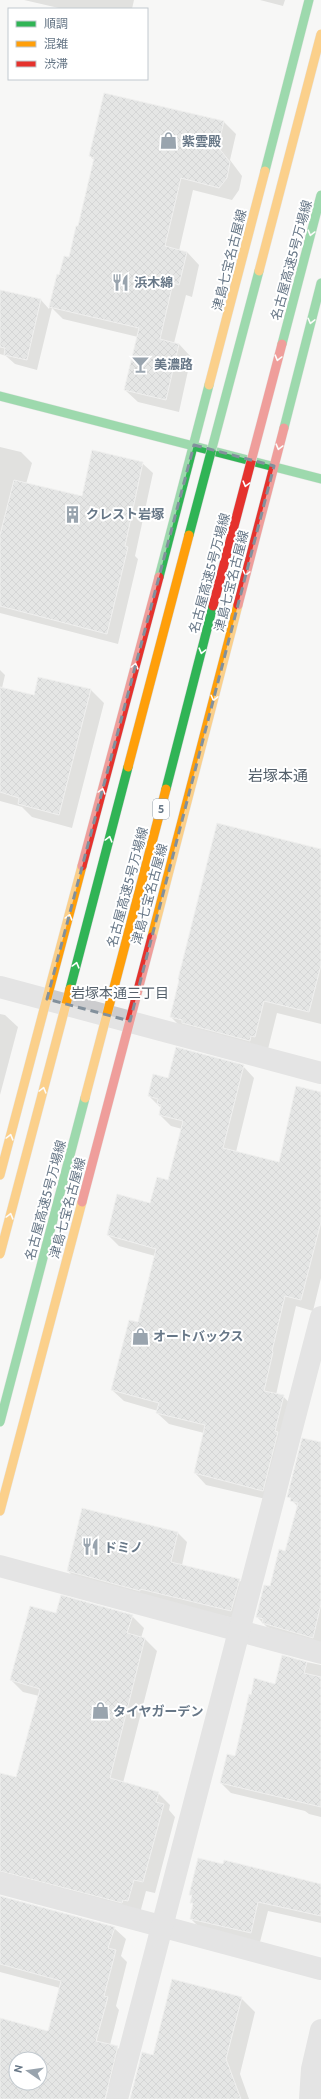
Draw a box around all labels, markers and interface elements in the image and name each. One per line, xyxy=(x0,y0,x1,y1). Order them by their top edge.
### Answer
legend xyxy=(8,8,148,80)
text: 順調 xyxy=(44,16,68,31)
text: 混雑 xyxy=(44,36,68,51)
text: 渋滞 xyxy=(44,56,68,71)
shop icon: 紫雲殿 xyxy=(159,131,179,151)
place label: 紫雲殿 xyxy=(182,133,221,149)
street label: 名古屋高速5号万場線 xyxy=(267,198,315,322)
street label: 津島七宝名古屋線 xyxy=(209,208,249,312)
one-way arrow xyxy=(307,229,316,236)
restaurant icon: 浜木綿 xyxy=(111,272,131,292)
place label: 浜木綿 xyxy=(134,274,173,290)
one-way arrow xyxy=(308,318,316,324)
bar icon: 美濃路 xyxy=(131,354,151,374)
one-way arrow xyxy=(275,355,283,362)
place label: 美濃路 xyxy=(154,356,193,372)
one-way arrow xyxy=(275,443,284,450)
one-way arrow xyxy=(242,481,250,487)
building icon: クレスト岩塚 xyxy=(63,504,83,524)
place label: クレスト岩塚 xyxy=(86,506,164,522)
street label: 名古屋高速5号万場線 xyxy=(185,511,233,635)
street label: 津島七宝名古屋線 xyxy=(211,529,251,633)
one-way arrow xyxy=(243,569,251,576)
one-way arrow xyxy=(198,647,207,654)
one-way arrow xyxy=(130,662,139,669)
one-way arrow xyxy=(210,695,219,702)
district label: 岩塚本通 xyxy=(248,767,308,785)
one-way arrow xyxy=(97,788,106,795)
road number: 5 xyxy=(153,799,169,819)
street label: 名古屋高速5号万場線 xyxy=(103,825,151,949)
one-way arrow xyxy=(104,836,113,843)
street label: 津島七宝名古屋線 xyxy=(128,842,170,946)
one-way arrow xyxy=(64,914,72,920)
one-way arrow xyxy=(71,961,80,968)
district label: 岩塚本通三丁目 xyxy=(71,984,169,1002)
one-way arrow xyxy=(38,1087,47,1094)
one-way arrow xyxy=(5,1134,14,1141)
street label: 名古屋高速5号万場線 xyxy=(21,1138,69,1262)
street label: 津島七宝名古屋線 xyxy=(46,1156,88,1260)
one-way arrow xyxy=(5,1213,14,1220)
shop icon: オートバックス xyxy=(130,1326,150,1346)
place label: オートバックス xyxy=(153,1328,244,1344)
restaurant icon: ドミノ xyxy=(81,1537,101,1557)
place label: ドミノ xyxy=(104,1539,143,1555)
shop icon: タイヤガーデン xyxy=(90,1701,110,1721)
place label: タイヤガーデン xyxy=(113,1703,204,1719)
north arrow xyxy=(8,2051,48,2091)
text: N xyxy=(11,2063,26,2074)

